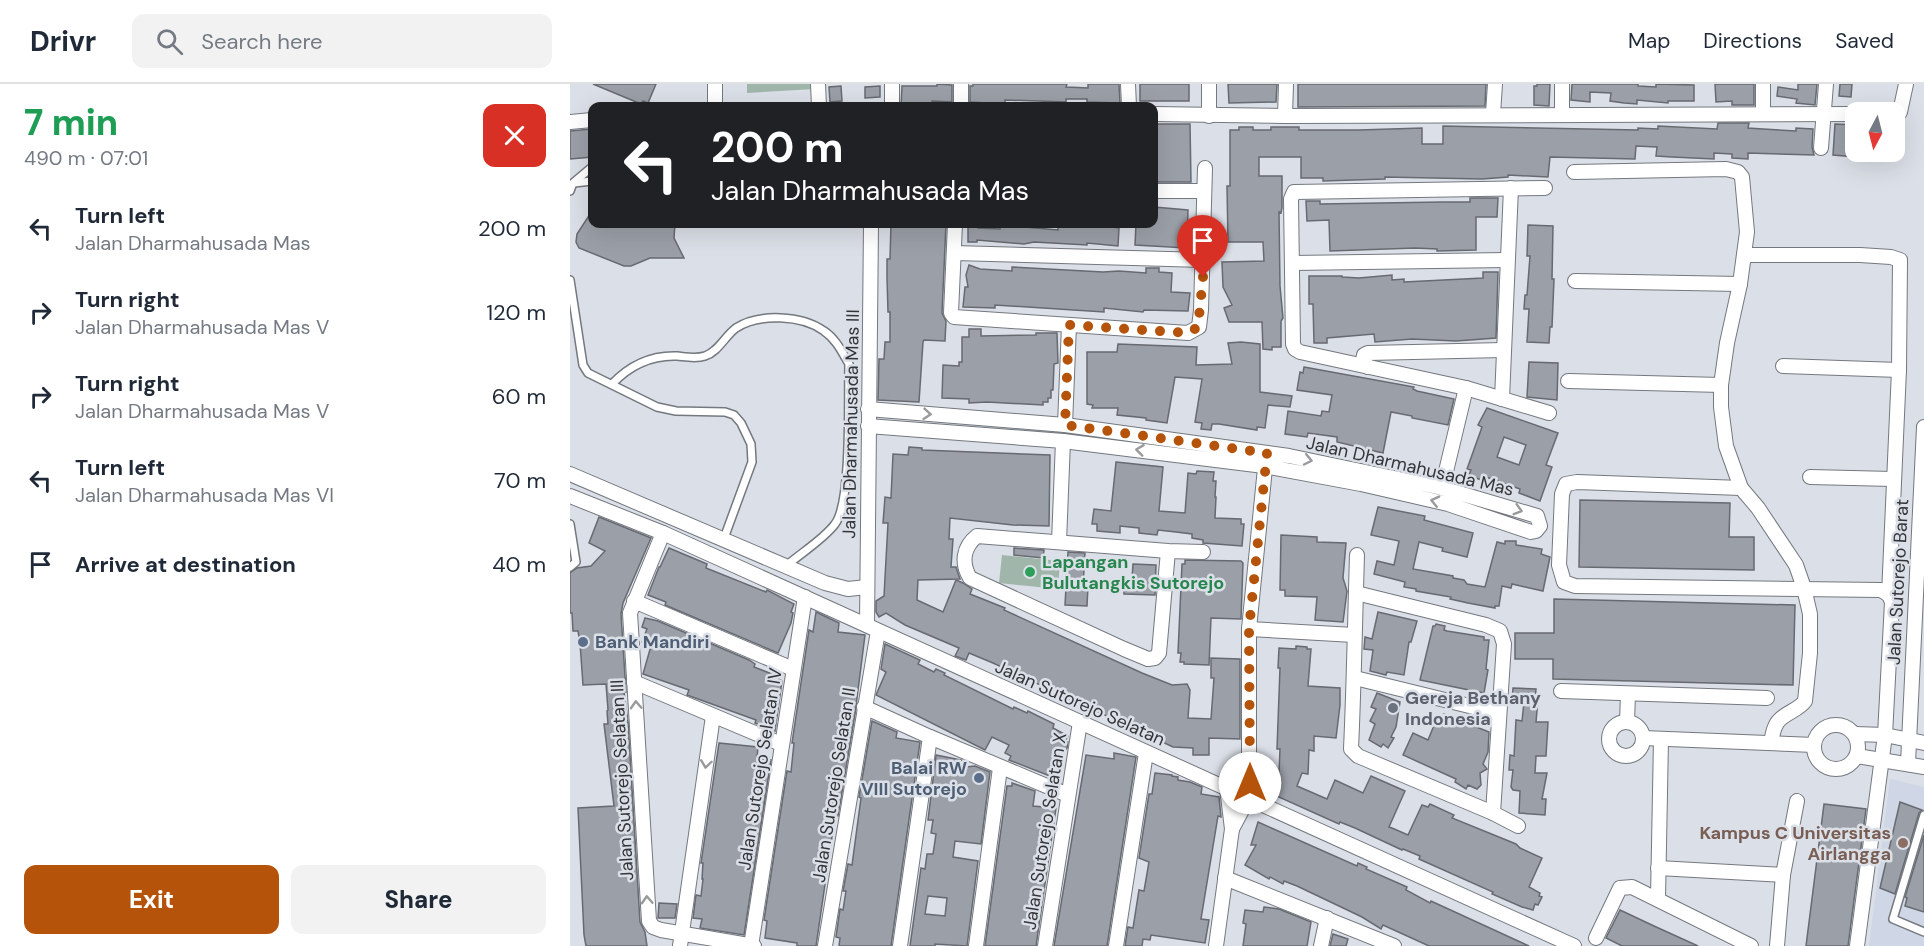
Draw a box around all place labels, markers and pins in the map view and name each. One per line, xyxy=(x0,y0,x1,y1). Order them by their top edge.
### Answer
pin xyxy=(1177,215,1228,277)
place label: Lapangan Bulutangkis Sutorejo xyxy=(1042,550,1224,595)
marker: Lapangan Bulutangkis Sutorejo xyxy=(1023,565,1037,579)
place label: Bank Mandiri xyxy=(595,630,709,654)
marker: Bank Mandiri xyxy=(576,635,590,649)
place label: Gereja Bethany Indonesia xyxy=(1405,686,1541,731)
marker: Gereja Bethany Indonesia xyxy=(1386,701,1400,715)
place label: Balai RW VIII Sutorejo xyxy=(861,756,967,801)
marker: Balai RW VIII Sutorejo xyxy=(972,771,986,785)
place label: Kampus C Universitas Airlangga xyxy=(1699,821,1891,866)
marker: Kampus C Universitas Airlangga xyxy=(1896,836,1910,850)

